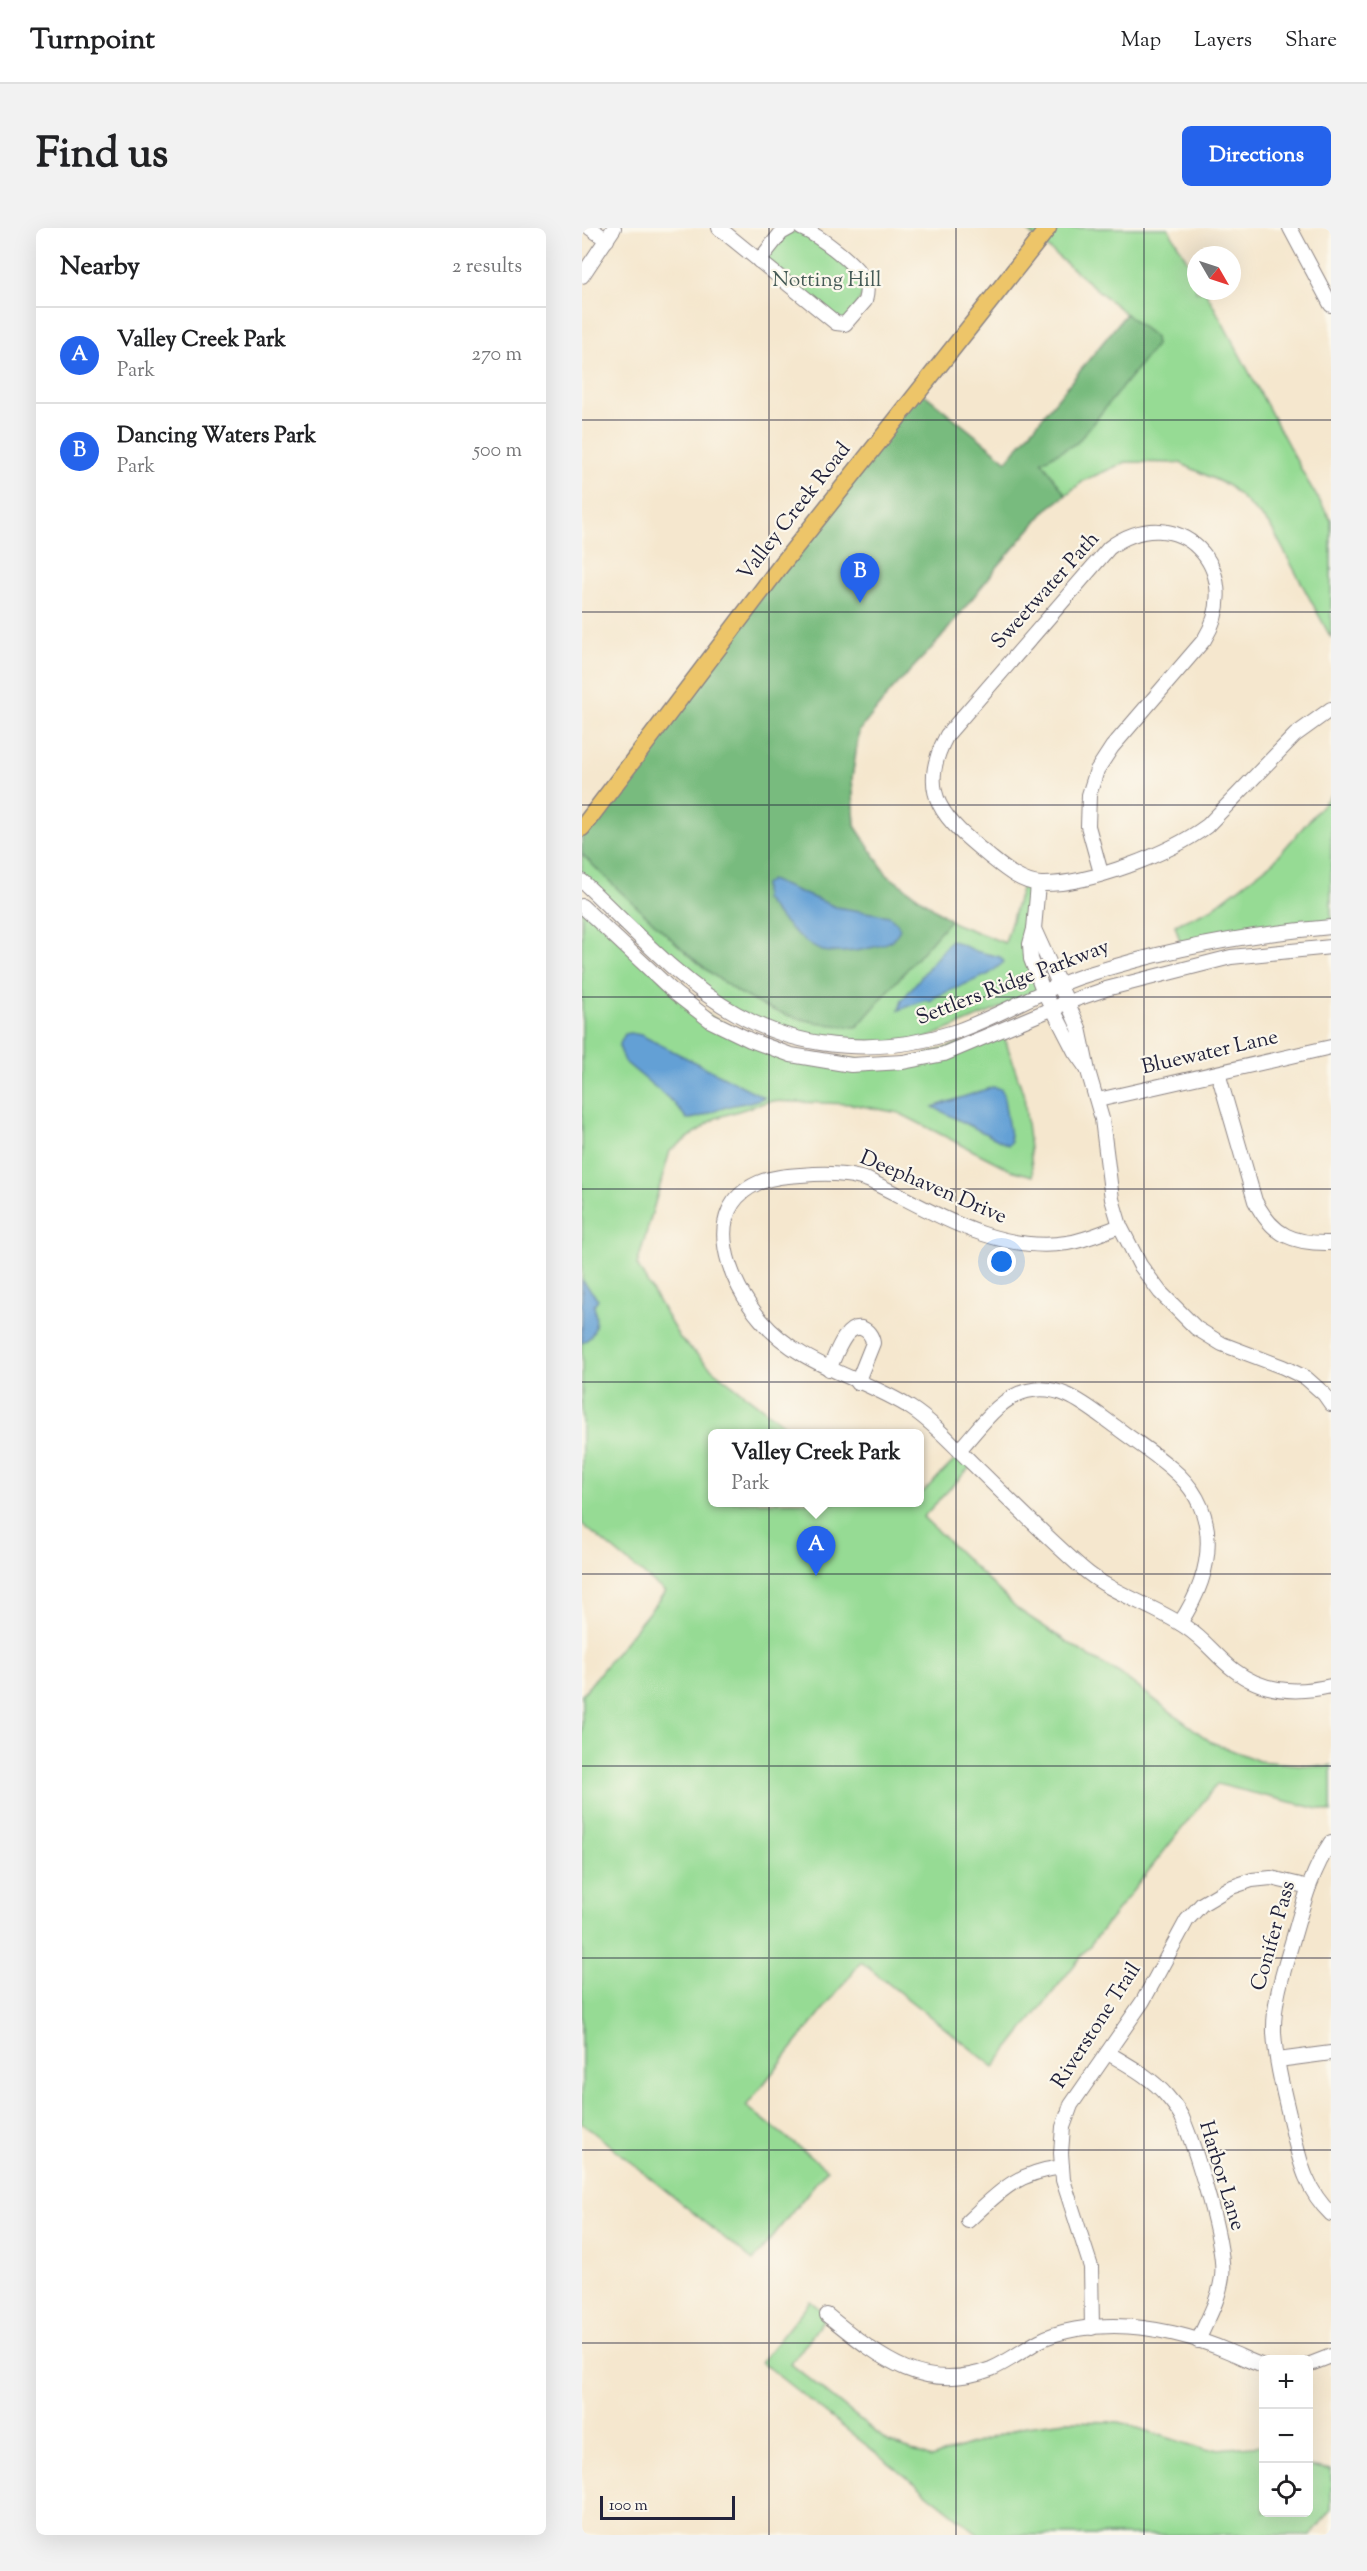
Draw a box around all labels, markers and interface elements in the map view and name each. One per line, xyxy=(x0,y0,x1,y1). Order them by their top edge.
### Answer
text: Turnpoint xyxy=(30,21,155,61)
text: Map xyxy=(1121,26,1161,56)
text: Layers xyxy=(1194,26,1252,56)
text: Share xyxy=(1285,26,1337,56)
text: Find us xyxy=(36,126,168,186)
button: Directions xyxy=(1182,126,1331,186)
north arrow xyxy=(1187,246,1241,300)
text: Nearby xyxy=(60,249,140,286)
text: 2 results xyxy=(452,253,522,282)
park label: Notting Hill xyxy=(772,266,882,296)
text: Valley Creek Park xyxy=(117,325,286,357)
text: A xyxy=(71,341,88,370)
text: 270 m xyxy=(472,341,522,370)
text: Park xyxy=(117,357,155,386)
text: Dancing Waters Park xyxy=(117,421,316,453)
street label: Valley Creek Road xyxy=(731,436,859,588)
text: B xyxy=(73,437,86,466)
text: 500 m xyxy=(473,437,522,466)
text: Park xyxy=(117,453,155,482)
street label: Sweetwater Path xyxy=(985,525,1107,657)
pin: B xyxy=(840,554,880,603)
street label: Settlers Ridge Parkway xyxy=(912,932,1115,1034)
street label: Bluewater Lane xyxy=(1139,1023,1281,1083)
street label: Deephaven Drive xyxy=(855,1144,1011,1232)
your location xyxy=(987,1247,1016,1276)
popup xyxy=(708,1429,924,1507)
text: Valley Creek Park xyxy=(731,1438,901,1470)
text: Park xyxy=(731,1470,770,1499)
pin: A xyxy=(796,1526,836,1576)
street label: Conifer Pass xyxy=(1244,1878,1304,1994)
street label: Riverstone Trail xyxy=(1045,1957,1149,2095)
street label: Harbor Lane xyxy=(1190,2117,1252,2235)
map controls xyxy=(1259,2355,1313,2517)
button: + xyxy=(1259,2355,1313,2409)
button: − xyxy=(1259,2409,1313,2463)
button: locate xyxy=(1259,2463,1313,2517)
scale bar xyxy=(600,2493,735,2520)
text: 100 m xyxy=(609,2495,648,2518)

